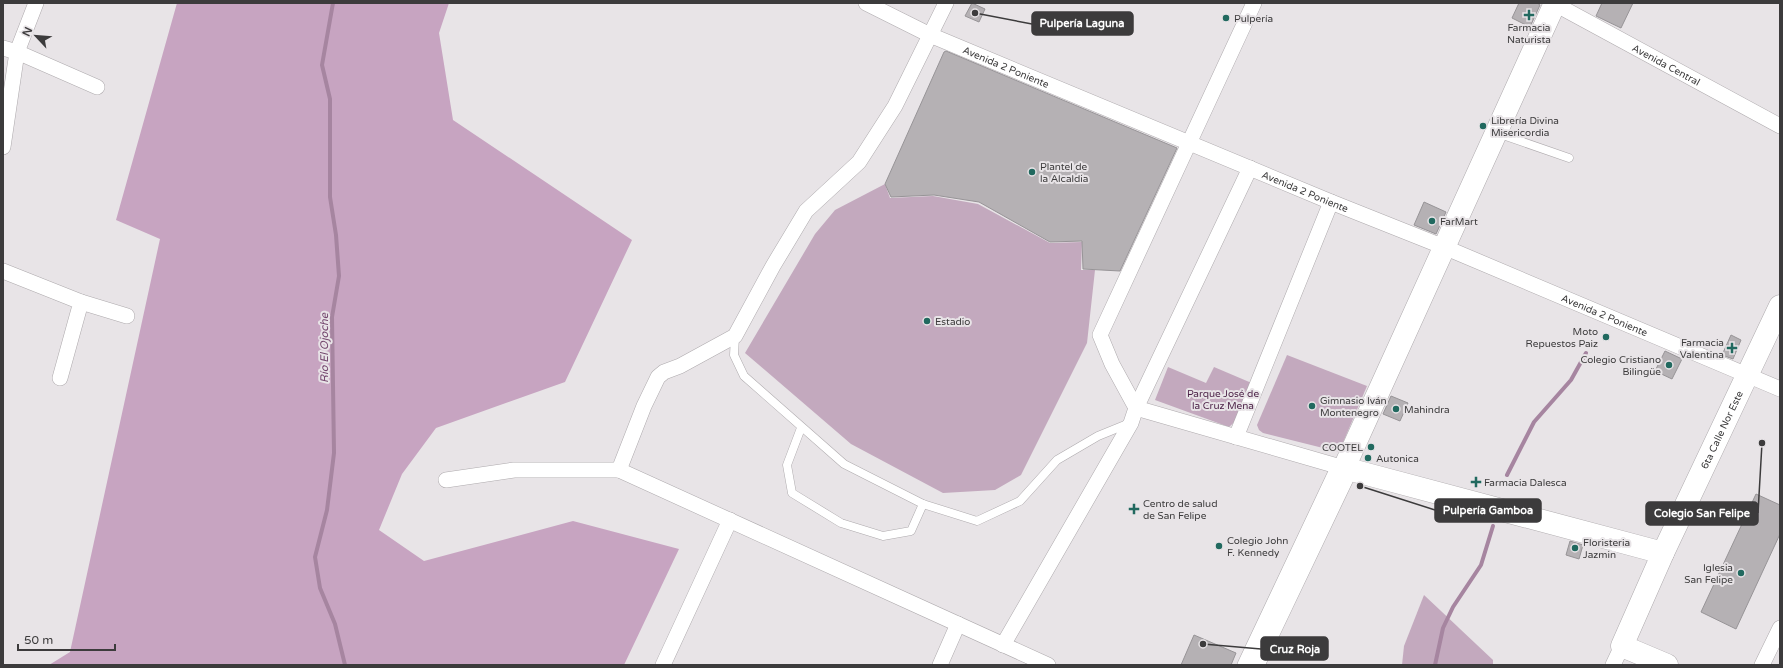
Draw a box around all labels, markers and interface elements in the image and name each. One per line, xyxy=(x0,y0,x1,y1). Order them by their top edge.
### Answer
marker: Farmacia Naturista xyxy=(1524,10,1534,20)
callout: Pulpería Laguna xyxy=(1032,12,1133,35)
marker: Pulpería xyxy=(1221,13,1231,23)
place label: Pulpería xyxy=(1234,13,1273,25)
north arrow xyxy=(16,16,56,56)
text: Pulpería Laguna xyxy=(1040,17,1124,31)
place label: Farmacia Naturista xyxy=(1507,22,1551,46)
text: N xyxy=(20,25,35,39)
street label: Avenida Central xyxy=(1630,42,1702,89)
street label: Avenida 2 Poniente xyxy=(961,44,1051,91)
place label: Librería Divina Misericordia xyxy=(1491,115,1559,139)
marker: Librería Divina Misericordia xyxy=(1478,121,1488,131)
place label: Plantel de la Alcaldia xyxy=(1040,161,1088,185)
marker: Plantel de la Alcaldia xyxy=(1027,167,1037,177)
street label: Avenida 2 Poniente xyxy=(1260,169,1350,215)
marker: FarMart xyxy=(1427,216,1437,226)
place label: FarMart xyxy=(1440,216,1478,228)
street label: Avenida 2 Poniente xyxy=(1559,292,1649,339)
water label: Río El Ojoche xyxy=(318,312,331,383)
marker: Estadio xyxy=(922,316,932,326)
place label: Estadio xyxy=(935,316,970,328)
place label: Moto Repuestos Paiz xyxy=(1526,326,1598,350)
marker: Moto Repuestos Paiz xyxy=(1601,332,1611,342)
place label: Farmacia Valentina xyxy=(1680,337,1724,361)
marker: Farmacia Valentina xyxy=(1727,343,1737,353)
place label: Colegio Cristiano Bilingüe xyxy=(1580,354,1661,378)
marker: Colegio Cristiano Bilingüe xyxy=(1664,360,1674,370)
park label: Parque José de la Cruz Mena xyxy=(1187,388,1259,412)
street label: 6ta Calle Nor Este xyxy=(1699,389,1746,471)
place label: Gimnasio Iván Montenegro xyxy=(1320,395,1387,419)
marker: Gimnasio Iván Montenegro xyxy=(1307,401,1317,411)
marker: Mahindra xyxy=(1391,404,1401,414)
place label: Mahindra xyxy=(1404,404,1450,416)
place label: COOTEL xyxy=(1322,442,1363,454)
marker: COOTEL xyxy=(1366,442,1376,452)
marker: Autonica xyxy=(1363,453,1373,463)
place label: Autonica xyxy=(1376,453,1419,465)
marker: Farmacia Dalesca xyxy=(1471,477,1481,487)
place label: Farmacia Dalesca xyxy=(1484,477,1567,489)
place label: Centro de salud de San Felipe xyxy=(1143,498,1217,522)
callout: Pulpería Gamboa xyxy=(1435,499,1541,522)
callout: Colegio San Felipe xyxy=(1646,502,1758,525)
marker: Centro de salud de San Felipe xyxy=(1128,503,1140,515)
text: Pulpería Gamboa xyxy=(1443,504,1533,518)
text: Colegio San Felipe xyxy=(1654,507,1751,521)
place label: Colegio John F. Kennedy xyxy=(1227,535,1288,559)
place label: Floristeria Jazmin xyxy=(1583,537,1630,561)
marker: Colegio John F. Kennedy xyxy=(1214,541,1224,551)
marker: Floristeria Jazmin xyxy=(1570,543,1580,553)
place label: Iglesia San Felipe xyxy=(1684,562,1733,586)
marker: Iglesia San Felipe xyxy=(1736,568,1746,578)
scale bar xyxy=(18,626,115,652)
text: 50 m xyxy=(24,633,53,647)
callout: Cruz Roja xyxy=(1261,637,1328,660)
text: Cruz Roja xyxy=(1270,643,1320,657)

